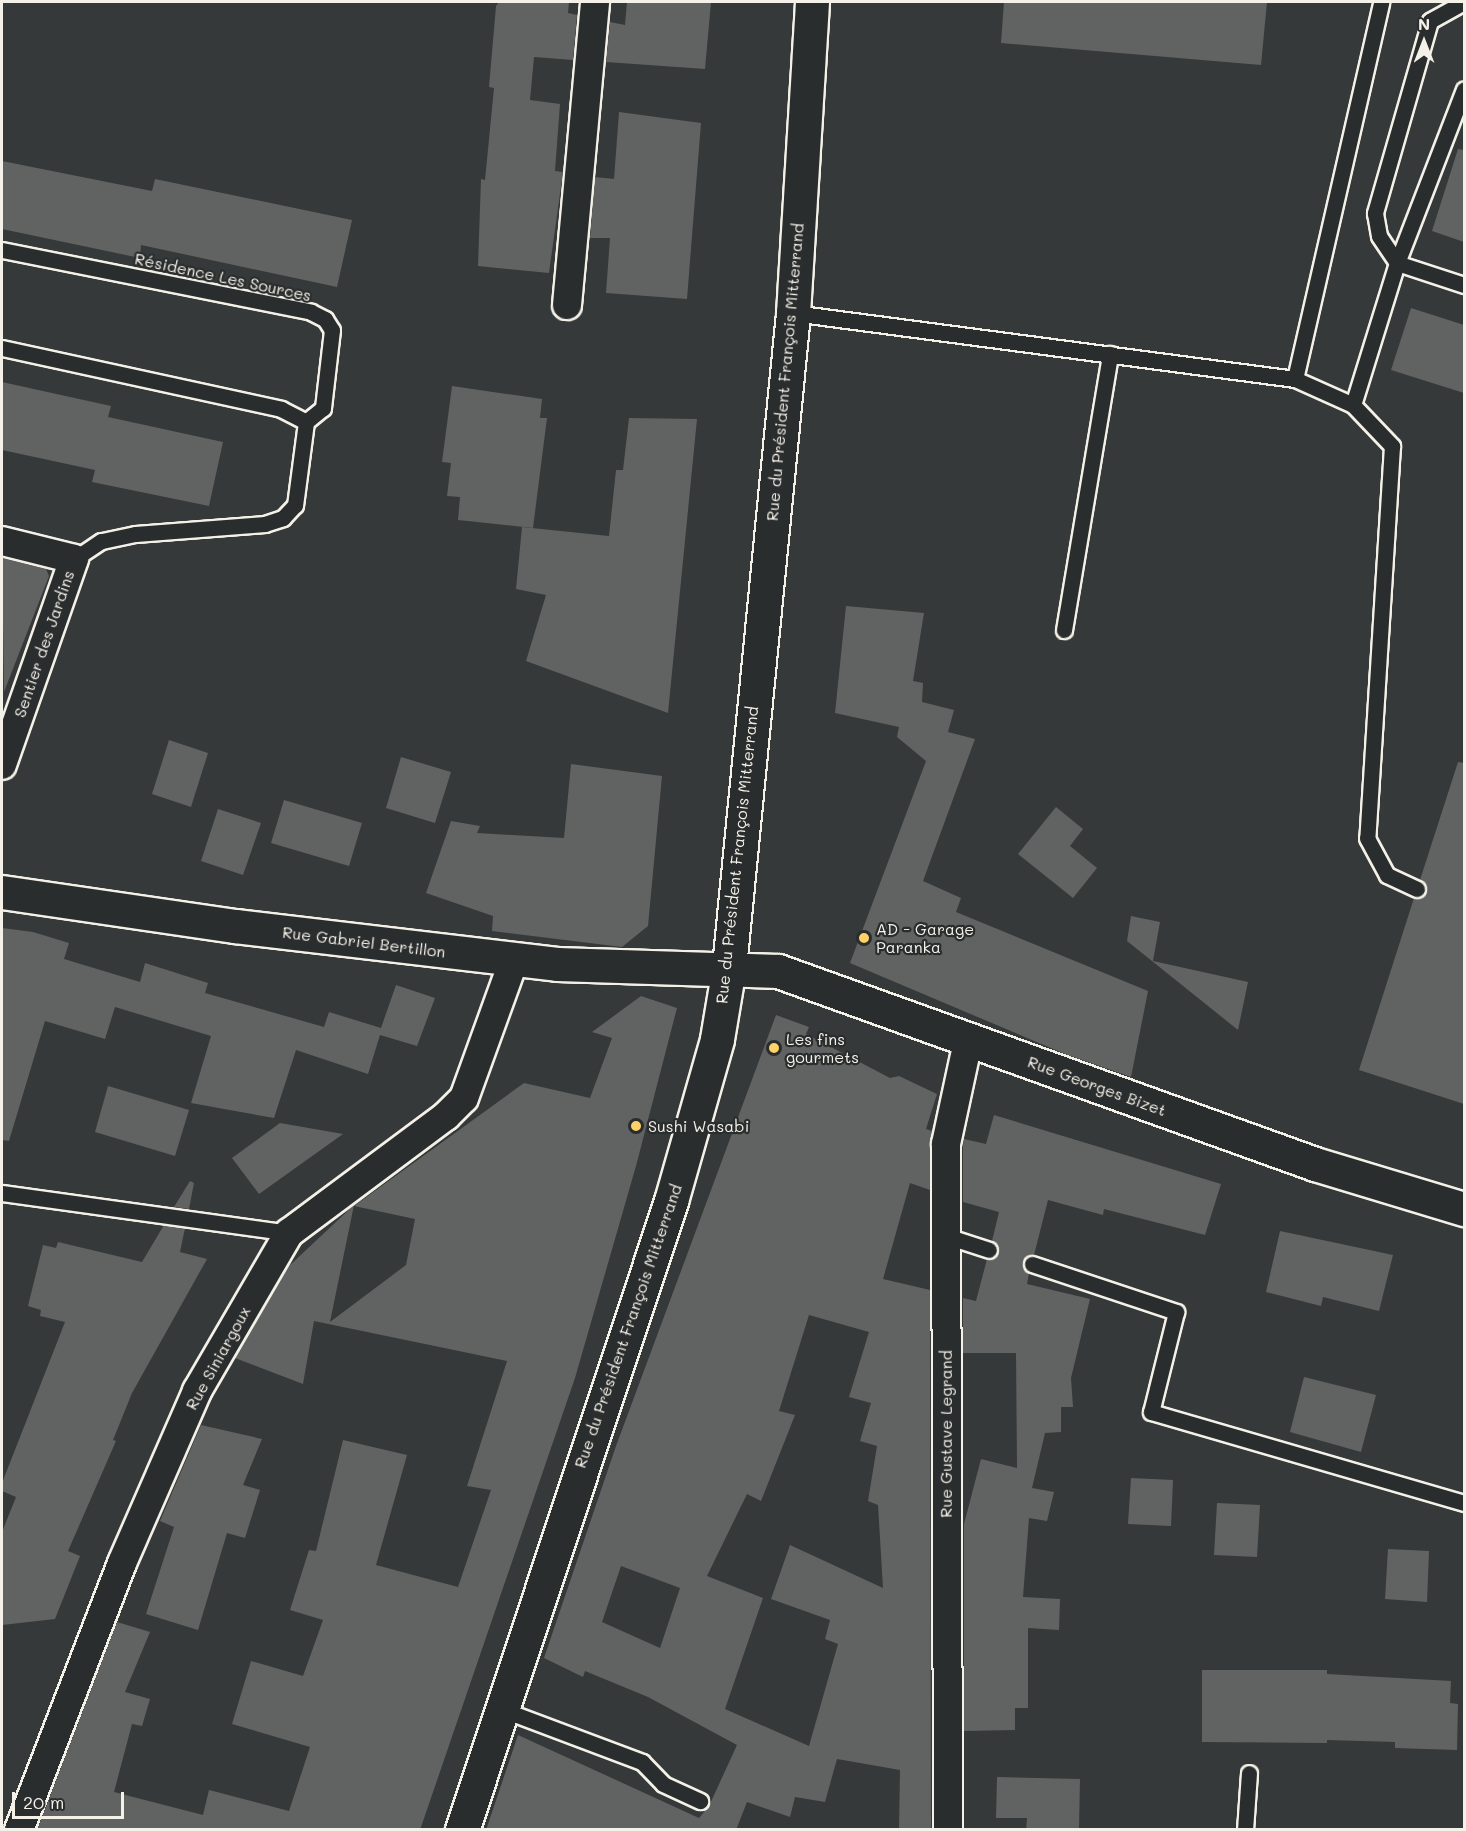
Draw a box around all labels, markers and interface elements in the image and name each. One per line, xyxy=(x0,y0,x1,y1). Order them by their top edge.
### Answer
north arrow xyxy=(1394,12,1454,72)
text: N xyxy=(1418,13,1430,34)
street label: Rue du Président François Mitterrand xyxy=(762,222,808,522)
street label: Résidence Les Sources xyxy=(133,249,313,305)
street label: Sentier des Jardins xyxy=(10,568,78,720)
street label: Rue du Président François Mitterrand xyxy=(712,705,762,1005)
place label: AD - Garage Paranka xyxy=(876,919,974,957)
street label: Rue Gabriel Bertillon xyxy=(281,922,447,962)
marker: AD - Garage Paranka xyxy=(857,931,871,945)
place label: Les fins gourmets xyxy=(786,1029,859,1067)
marker: Les fins gourmets xyxy=(767,1041,781,1055)
street label: Rue Georges Bizet xyxy=(1025,1052,1169,1120)
place label: Sushi Wasabi xyxy=(648,1116,749,1136)
marker: Sushi Wasabi xyxy=(629,1119,643,1133)
street label: Rue du Président François Mitterrand xyxy=(570,1182,686,1470)
street label: Rue Siniargoux xyxy=(182,1303,254,1413)
street label: Rue Gustave Legrand xyxy=(936,1350,956,1518)
scale bar xyxy=(15,1780,128,1818)
text: 20 m xyxy=(23,1790,64,1814)

